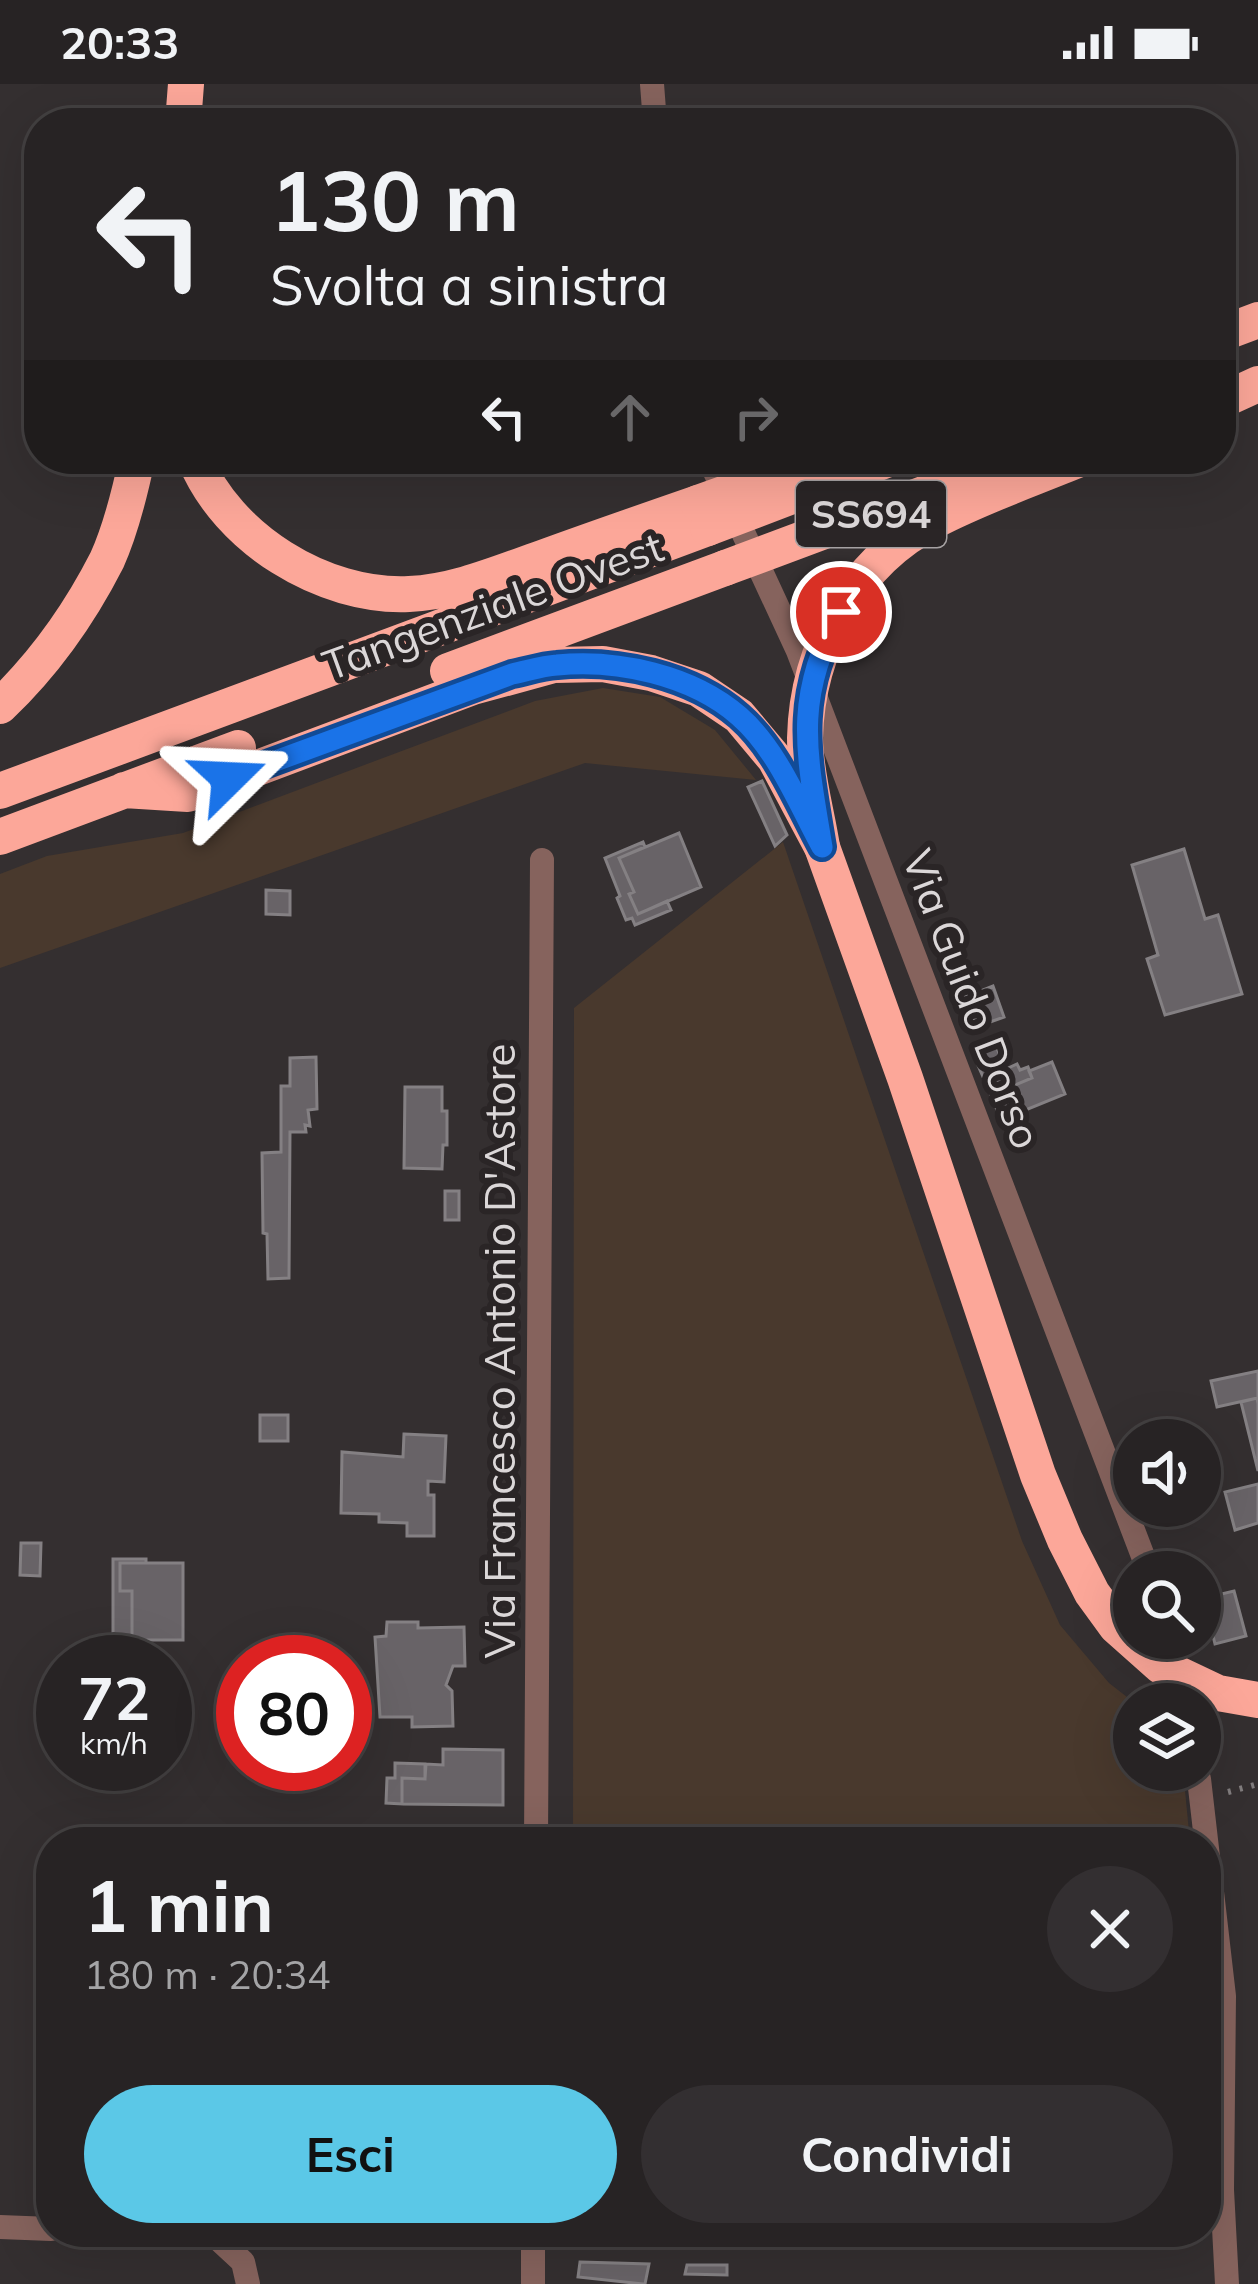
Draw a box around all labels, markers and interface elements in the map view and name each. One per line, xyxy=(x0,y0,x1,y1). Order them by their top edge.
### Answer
text: 20:33 xyxy=(60,14,179,70)
text: 130 m xyxy=(270,147,520,252)
icon: left xyxy=(72,156,228,312)
text: Svolta a sinistra xyxy=(270,251,668,319)
icon: left xyxy=(471,384,537,450)
icon: ahead xyxy=(597,384,663,450)
icon: right xyxy=(723,384,789,450)
road number: SS694 xyxy=(796,481,946,547)
street label: Tangenziale Ovest xyxy=(315,519,670,692)
pin xyxy=(790,561,892,663)
icon: arrive xyxy=(808,579,874,645)
position arrow xyxy=(166,715,292,841)
street label: Via Guido Dorso xyxy=(891,842,1054,1156)
street label: Via Francesco Antonio D'Astore xyxy=(473,1044,526,1658)
map controls xyxy=(1113,1419,1221,1791)
button: sound xyxy=(1113,1419,1221,1527)
button: search xyxy=(1113,1551,1221,1659)
speed limit sign: 80 xyxy=(216,1635,372,1791)
text: 72 xyxy=(78,1660,150,1735)
button: layers xyxy=(1113,1683,1221,1791)
text: km/h xyxy=(80,1724,148,1762)
text: 1 min xyxy=(84,1860,274,1950)
button: close xyxy=(1047,1866,1173,1992)
text: 180 m · 20:34 xyxy=(84,1950,330,1999)
button: Esci xyxy=(84,2085,617,2223)
button: Condividi xyxy=(641,2085,1173,2223)

